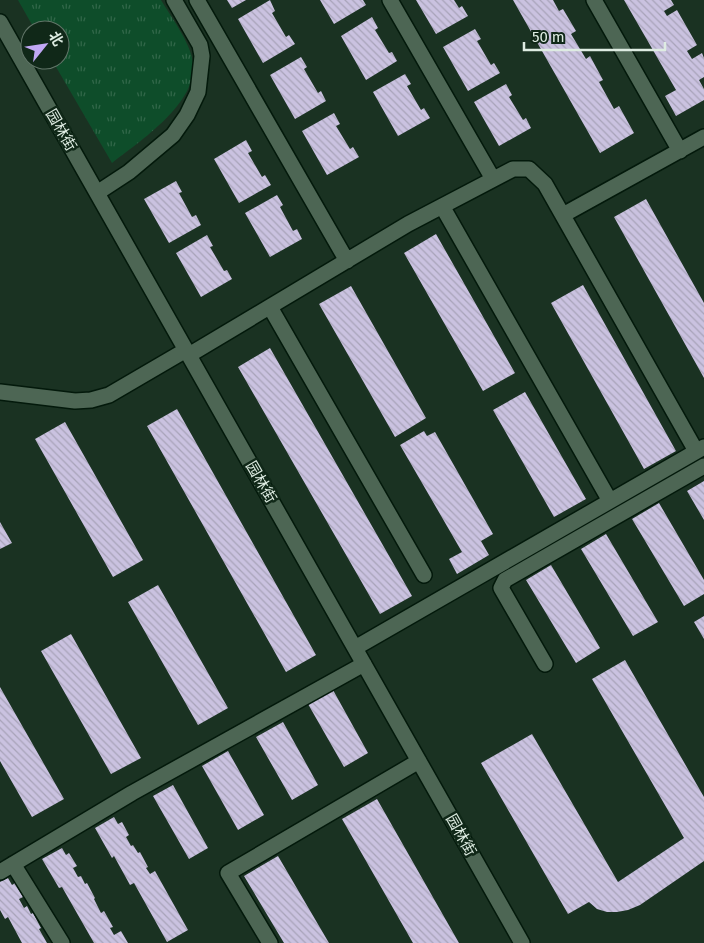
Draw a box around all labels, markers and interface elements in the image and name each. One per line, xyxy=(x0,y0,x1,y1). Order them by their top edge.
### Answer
north arrow xyxy=(20,20,70,70)
scale bar xyxy=(524,20,665,52)
text: 北 xyxy=(45,28,67,49)
text: 50 m xyxy=(532,28,565,46)
street label: 园林街 xyxy=(42,106,80,154)
street label: 园林街 xyxy=(242,458,280,506)
street label: 园林街 xyxy=(442,811,480,859)

